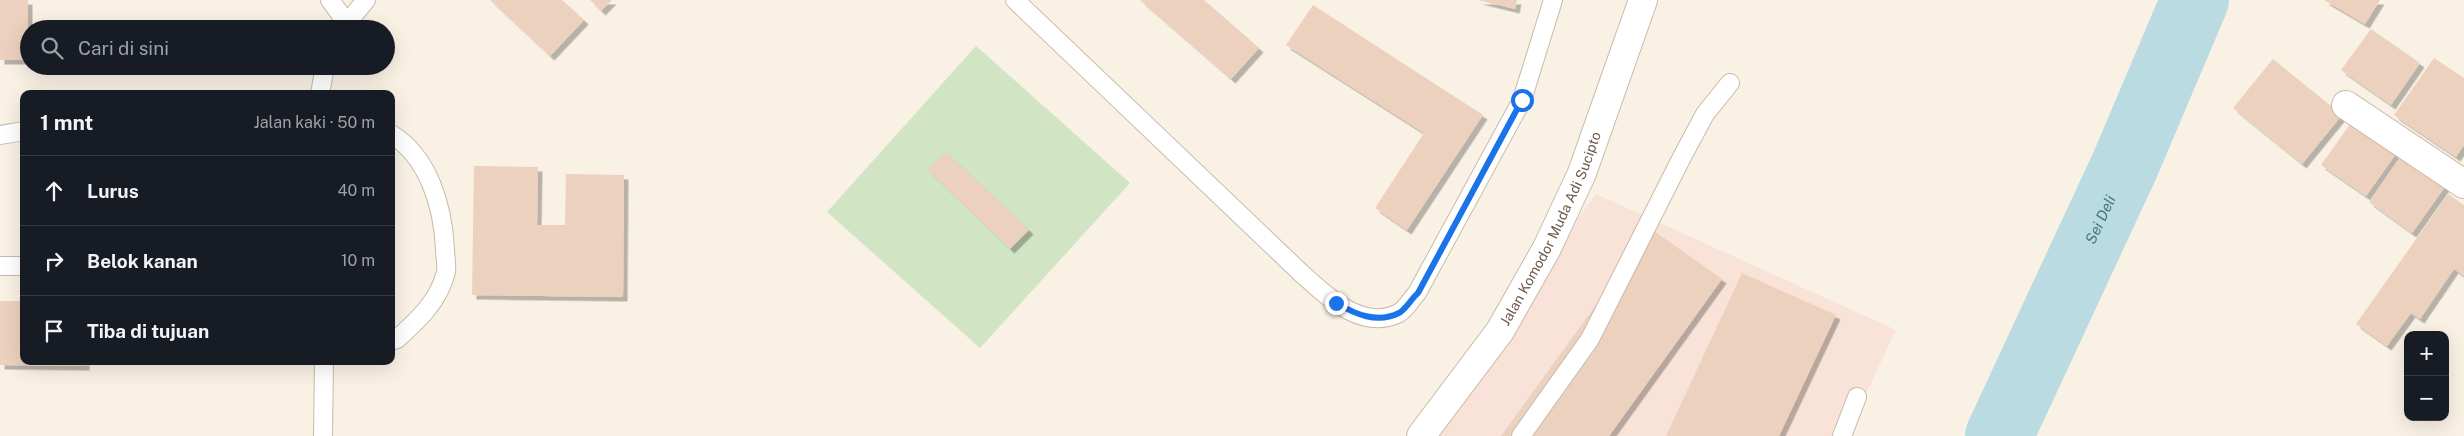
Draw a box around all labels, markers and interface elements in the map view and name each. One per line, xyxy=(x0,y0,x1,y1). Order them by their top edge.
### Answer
search box xyxy=(20,20,395,75)
icon: search xyxy=(38,34,66,62)
text: Cari di sini xyxy=(78,37,169,59)
route start xyxy=(1511,89,1534,112)
text: 1 mnt xyxy=(40,110,93,135)
text: Jalan kaki · 50 m xyxy=(254,113,375,132)
street label: Jalan Komodor Muda Adi Sucipto xyxy=(1497,129,1604,328)
icon: ahead xyxy=(40,177,68,205)
text: Lurus xyxy=(87,180,139,202)
text: 40 m xyxy=(337,181,375,200)
water label: Sei Deli xyxy=(2081,192,2118,246)
icon: right xyxy=(40,247,68,275)
text: Belok kanan xyxy=(87,250,198,272)
text: 10 m xyxy=(341,251,375,270)
route end xyxy=(1325,292,1348,315)
icon: arrive xyxy=(40,317,68,345)
text: Tiba di tujuan xyxy=(87,320,209,342)
map controls xyxy=(2404,331,2449,421)
button: + xyxy=(2404,331,2449,376)
button: − xyxy=(2404,376,2449,421)

